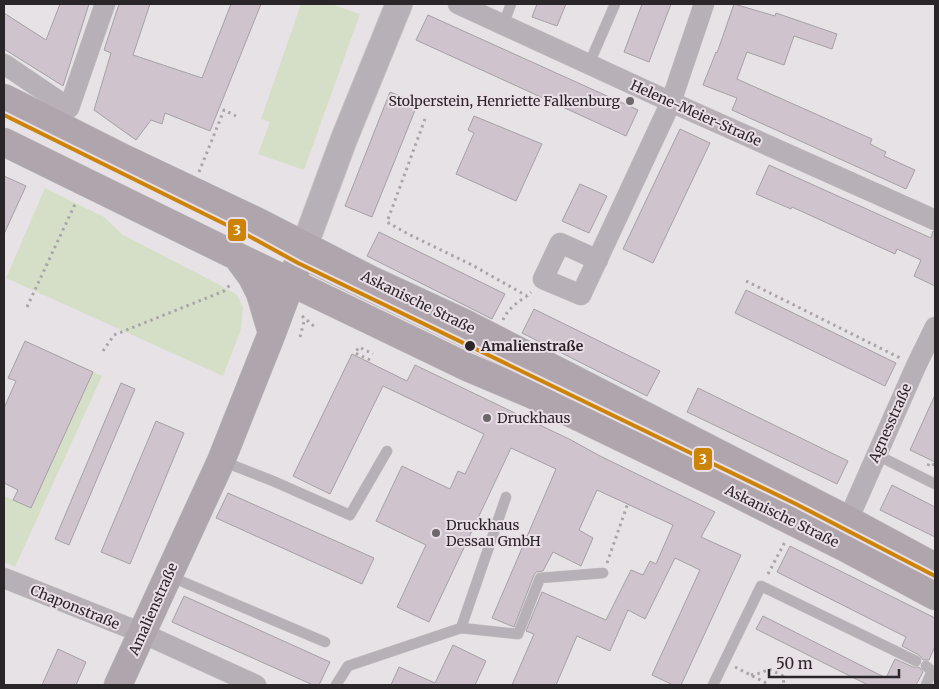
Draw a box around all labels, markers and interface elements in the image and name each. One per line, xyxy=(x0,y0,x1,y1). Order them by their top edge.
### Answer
street label: Helene-Meier-Straße xyxy=(628,76,764,150)
place label: Stolperstein, Henriette Falkenburg xyxy=(388,92,621,110)
marker: Stolperstein, Henriette Falkenburg xyxy=(624,95,636,107)
line badge: 3 xyxy=(227,218,247,242)
text: 3 xyxy=(233,221,241,239)
street label: Askanische Straße xyxy=(357,266,478,337)
place label: Amalienstraße xyxy=(480,337,584,355)
marker: Amalienstraße xyxy=(463,339,477,353)
street label: Agnesstraße xyxy=(864,381,915,466)
place label: Druckhaus xyxy=(497,409,571,427)
marker: Druckhaus xyxy=(481,412,493,424)
line badge: 3 xyxy=(693,447,713,471)
text: 3 xyxy=(699,450,707,468)
street label: Askanische Straße xyxy=(721,480,842,551)
place label: Druckhaus Dessau GmbH xyxy=(446,516,541,550)
marker: Druckhaus Dessau GmbH xyxy=(430,527,442,539)
street label: Amalienstraße xyxy=(124,560,181,659)
street label: Chaponstraße xyxy=(28,581,122,633)
scale bar xyxy=(769,646,899,678)
text: 50 m xyxy=(776,654,813,673)

